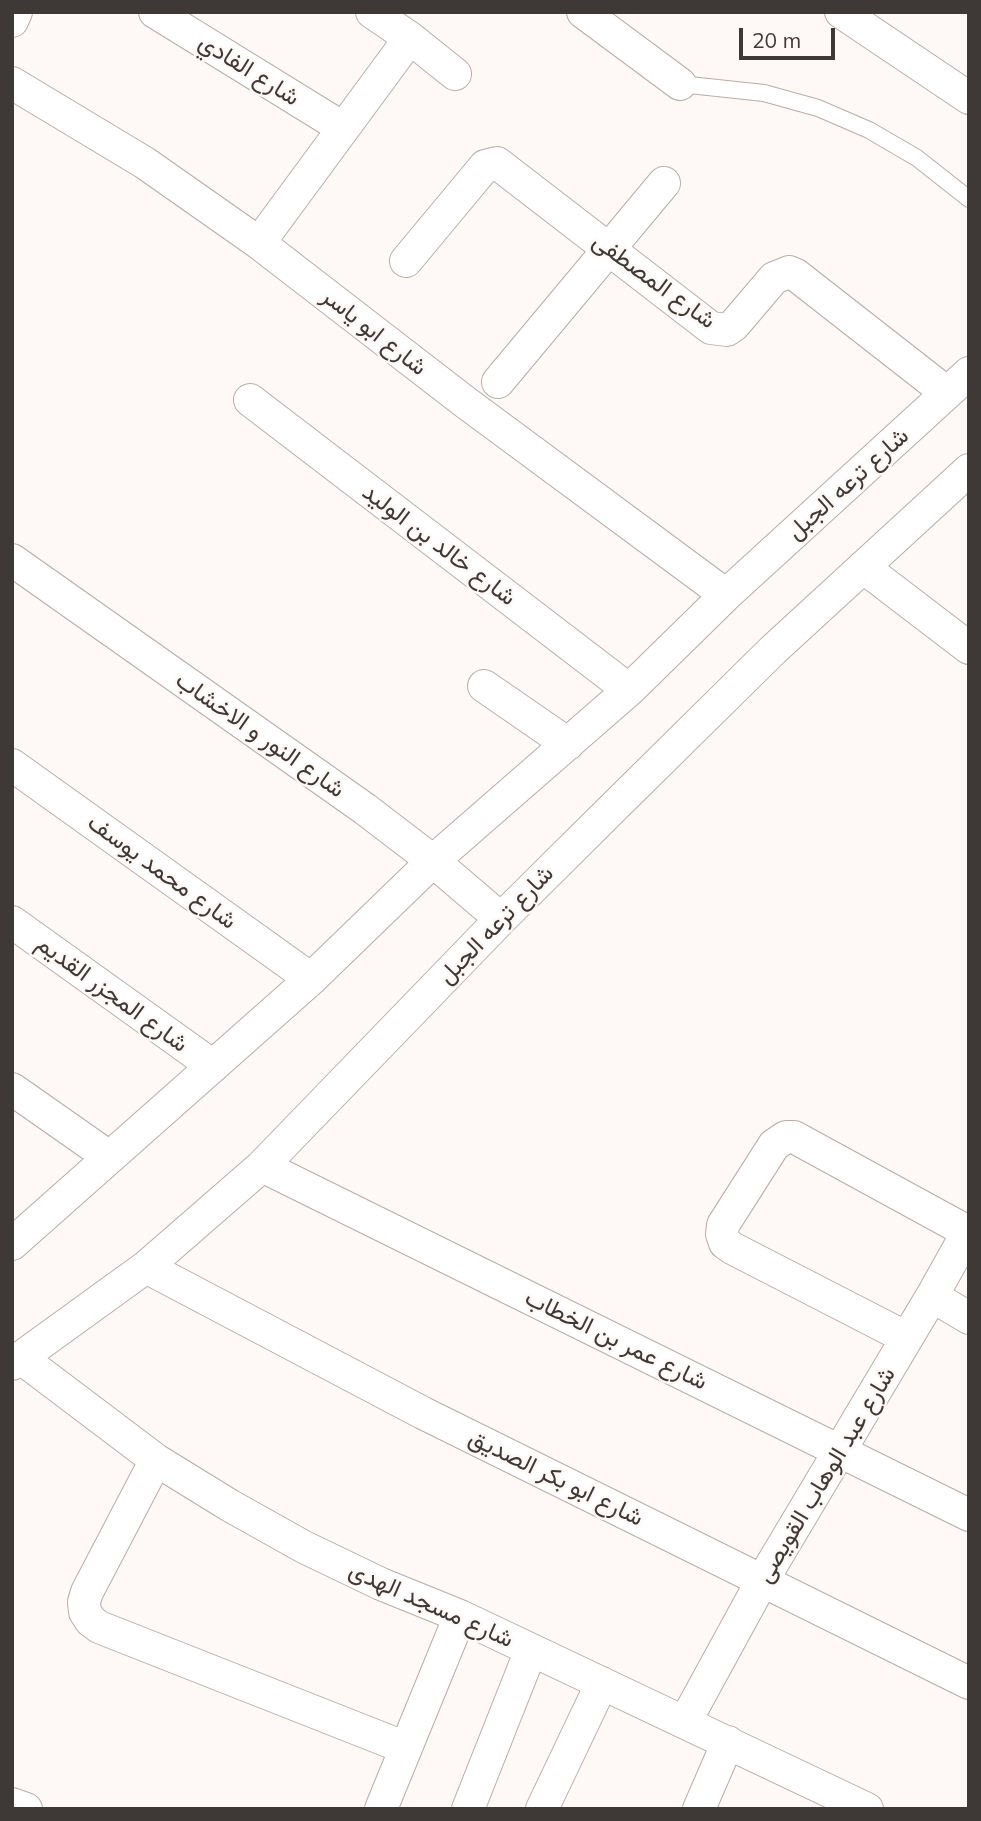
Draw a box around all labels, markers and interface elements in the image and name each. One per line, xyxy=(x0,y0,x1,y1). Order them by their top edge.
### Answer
scale bar xyxy=(743,14,839,58)
text: 20 m xyxy=(752,27,801,53)
street label: شارع الفادي xyxy=(193,28,305,112)
street label: شارع المصطفى xyxy=(587,227,721,335)
street label: شارع ابو ياسر xyxy=(315,282,433,382)
street label: شارع ترعه الجبل xyxy=(781,422,915,546)
street label: شارع خالد بن الوليد xyxy=(356,478,522,612)
street label: شارع النور و الاخشاب xyxy=(170,666,350,804)
street label: شارع محمد يوسف xyxy=(82,808,242,936)
street label: شارع ترعه الجبل xyxy=(432,860,560,990)
street label: شارع المجزر القديم xyxy=(31,929,193,1059)
street label: شارع عمر بن الخطاب xyxy=(520,1283,712,1397)
street label: شارع عبد الوهاب القويصى xyxy=(750,1362,902,1588)
street label: شارع ابو بكر الصديق xyxy=(464,1423,648,1533)
street label: شارع مسجد الهدى xyxy=(344,1556,518,1654)

